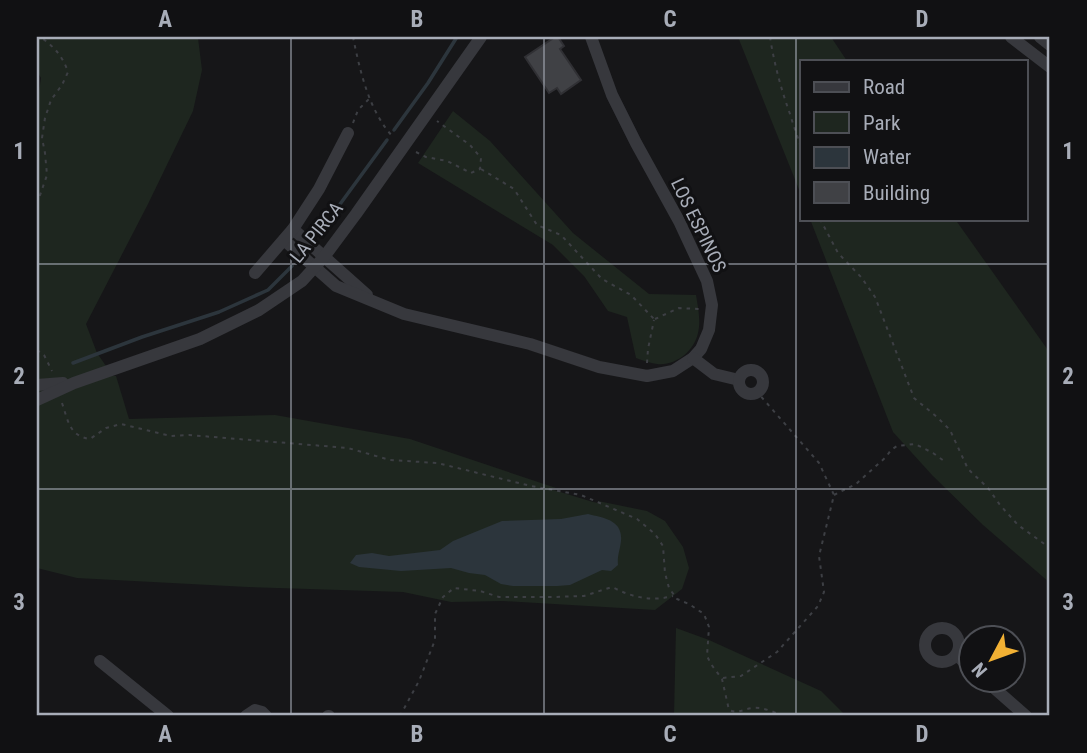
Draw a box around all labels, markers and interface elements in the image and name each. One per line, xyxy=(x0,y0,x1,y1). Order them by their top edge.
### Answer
text: A xyxy=(158,6,172,33)
text: B xyxy=(411,6,423,33)
text: C xyxy=(663,6,677,33)
text: D xyxy=(916,6,929,33)
legend xyxy=(800,60,1028,220)
text: Road xyxy=(863,75,905,99)
text: Park xyxy=(863,111,901,135)
text: 1 xyxy=(13,138,25,165)
text: 1 xyxy=(1062,138,1074,165)
text: Water xyxy=(863,145,911,169)
street label: LOS ESPINOS xyxy=(666,174,731,276)
text: Building xyxy=(863,181,930,205)
street label: LA PIRCA xyxy=(285,197,348,267)
text: 2 xyxy=(13,363,25,390)
text: 2 xyxy=(1062,363,1074,390)
text: 3 xyxy=(13,589,25,616)
text: 3 xyxy=(1062,589,1074,616)
north arrow xyxy=(958,624,1028,694)
text: N xyxy=(967,658,992,682)
text: A xyxy=(158,721,172,748)
text: B xyxy=(411,721,423,748)
text: C xyxy=(663,721,677,748)
text: D xyxy=(916,721,929,748)

